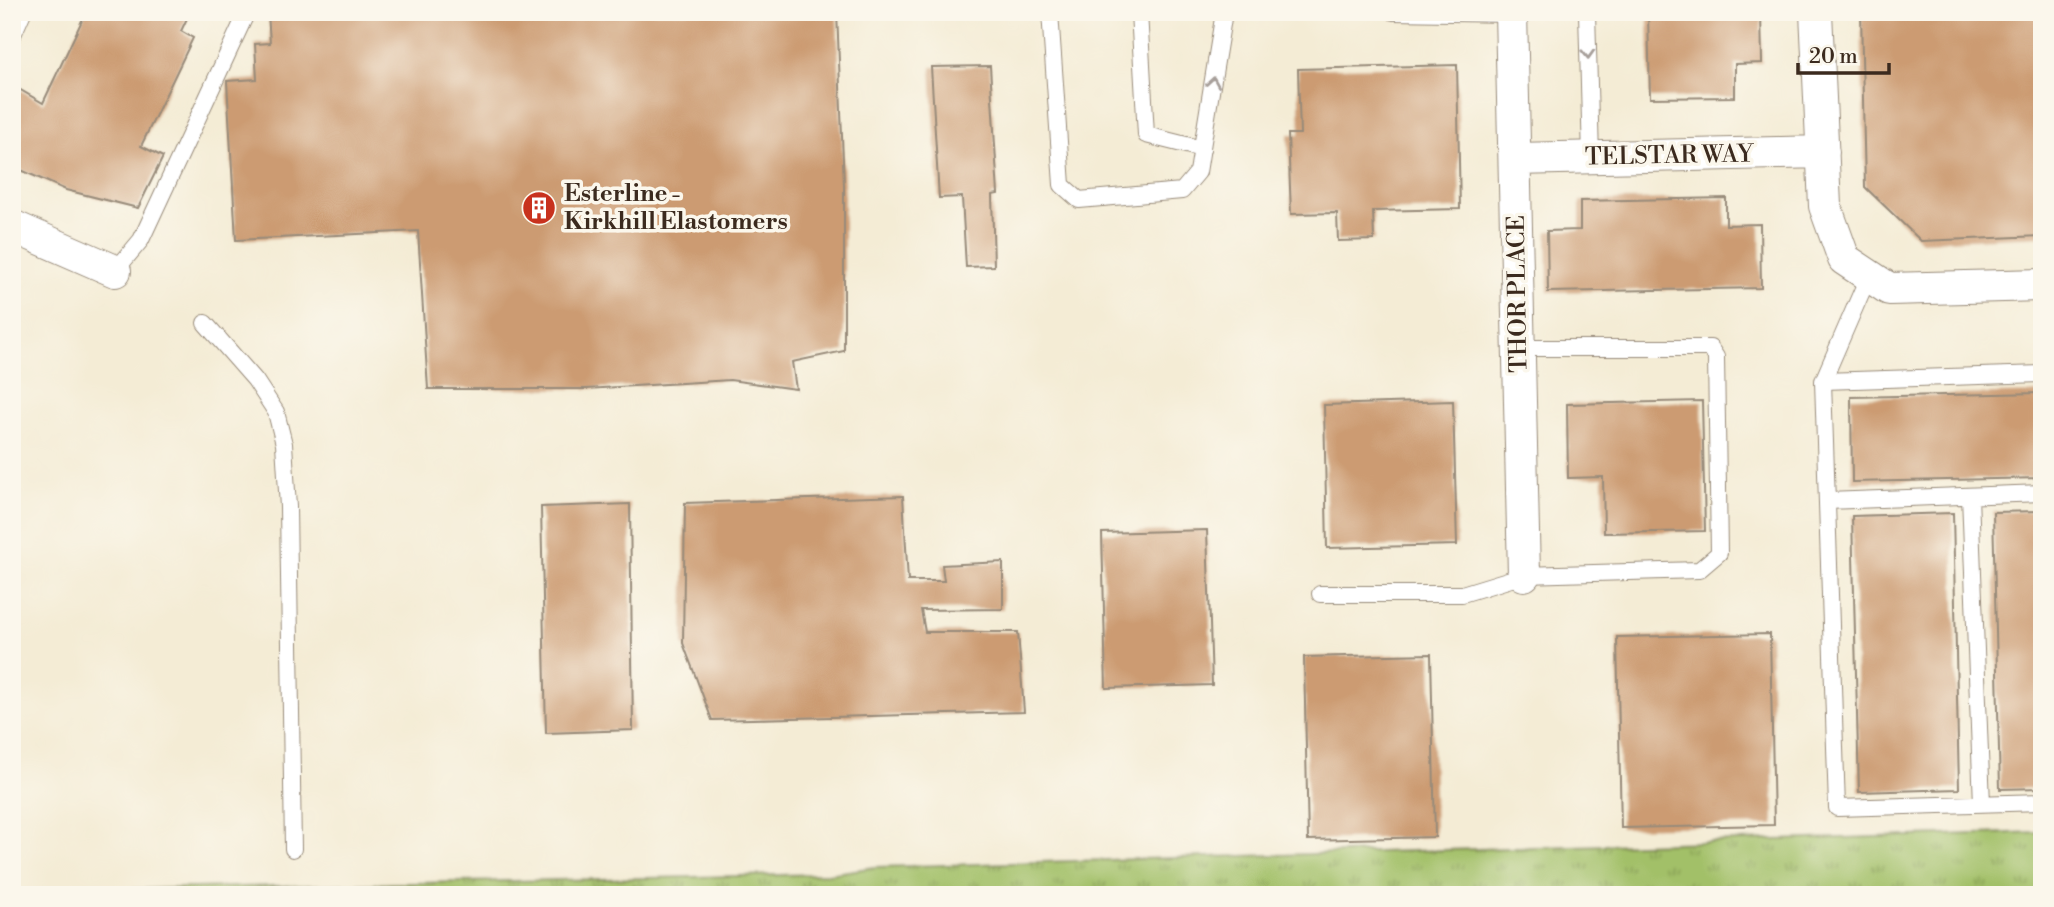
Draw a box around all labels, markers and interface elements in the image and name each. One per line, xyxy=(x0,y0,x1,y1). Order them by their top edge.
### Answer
scale bar xyxy=(1798,32,1890,76)
text: 20 m xyxy=(1809,44,1858,70)
one-way arrow xyxy=(1580,49,1596,59)
one-way arrow xyxy=(1205,76,1220,88)
street label: TELSTAR WAY xyxy=(1585,140,1755,172)
place label: Esterline - Kirkhill Elastomers xyxy=(564,179,788,237)
building icon: Esterline - Kirkhill Elastomers xyxy=(520,189,558,227)
street label: THOR PLACE xyxy=(1502,215,1534,373)

